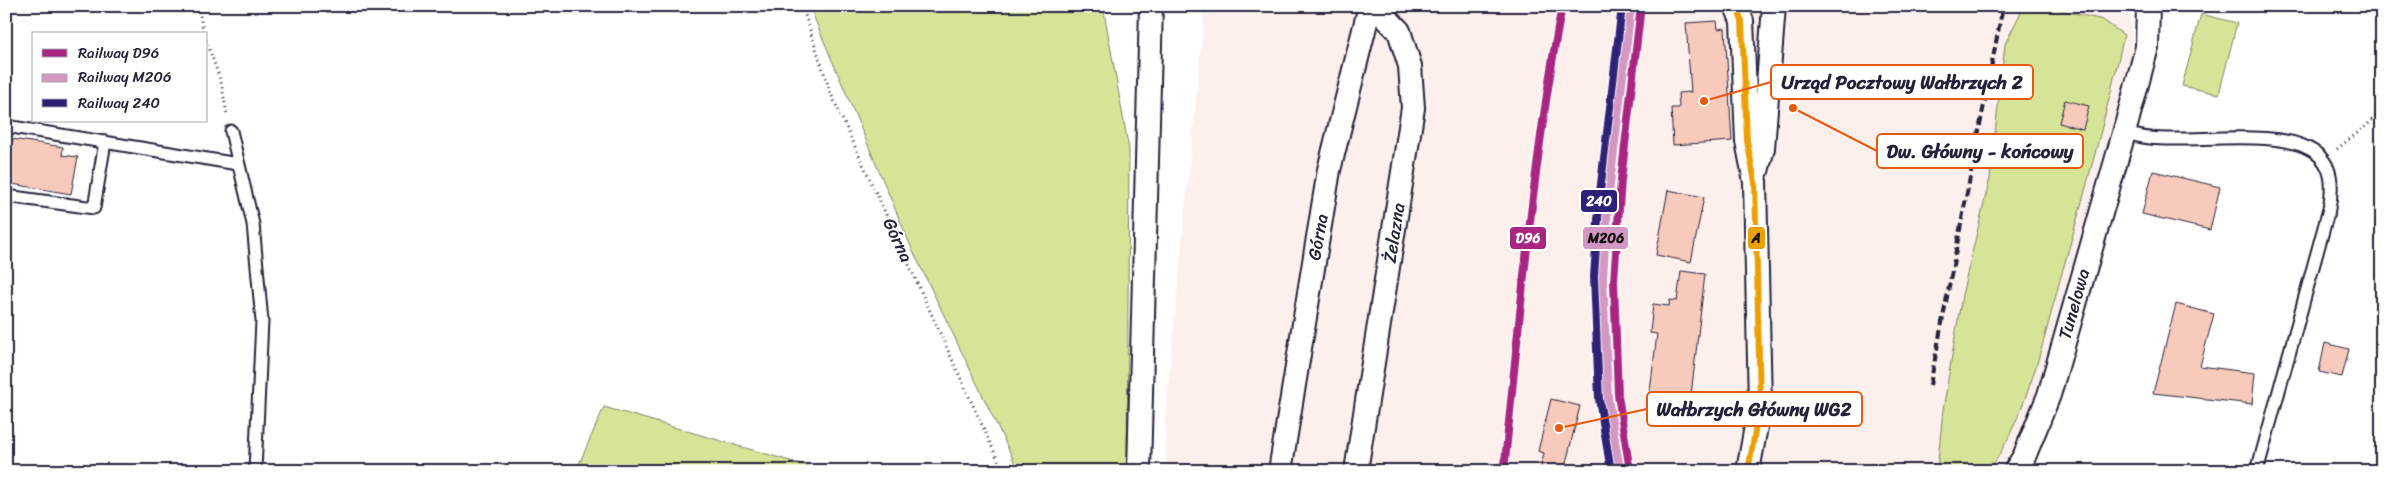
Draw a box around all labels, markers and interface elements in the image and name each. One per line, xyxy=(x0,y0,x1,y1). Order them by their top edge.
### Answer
legend xyxy=(32,32,208,122)
text: Railway D96 xyxy=(78,40,159,66)
text: Railway M206 xyxy=(78,64,171,90)
callout: Urząd Pocztowy Wałbrzych 2 xyxy=(1771,65,2033,99)
text: Urząd Pocztowy Wałbrzych 2 xyxy=(1781,66,2023,99)
text: Railway 240 xyxy=(78,90,160,116)
callout: Dw. Główny - końcowy xyxy=(1877,134,2083,168)
text: Dw. Główny - końcowy xyxy=(1887,135,2075,168)
line badge: 240 xyxy=(1580,189,1618,213)
text: 240 xyxy=(1585,189,1612,214)
street label: Żelazna xyxy=(1373,201,1415,265)
street label: Górna xyxy=(1298,211,1338,263)
street label: Górna xyxy=(874,212,922,268)
line badge: D96 xyxy=(1509,226,1547,250)
text: D96 xyxy=(1516,226,1541,251)
line badge: M206 xyxy=(1582,226,1629,250)
text: M206 xyxy=(1587,226,1624,251)
line badge: A xyxy=(1747,226,1766,250)
text: A xyxy=(1750,226,1761,251)
street label: Tunelowa xyxy=(2049,265,2099,343)
callout: Wałbrzych Główny WG2 xyxy=(1647,392,1862,426)
text: Wałbrzych Główny WG2 xyxy=(1656,393,1852,426)

